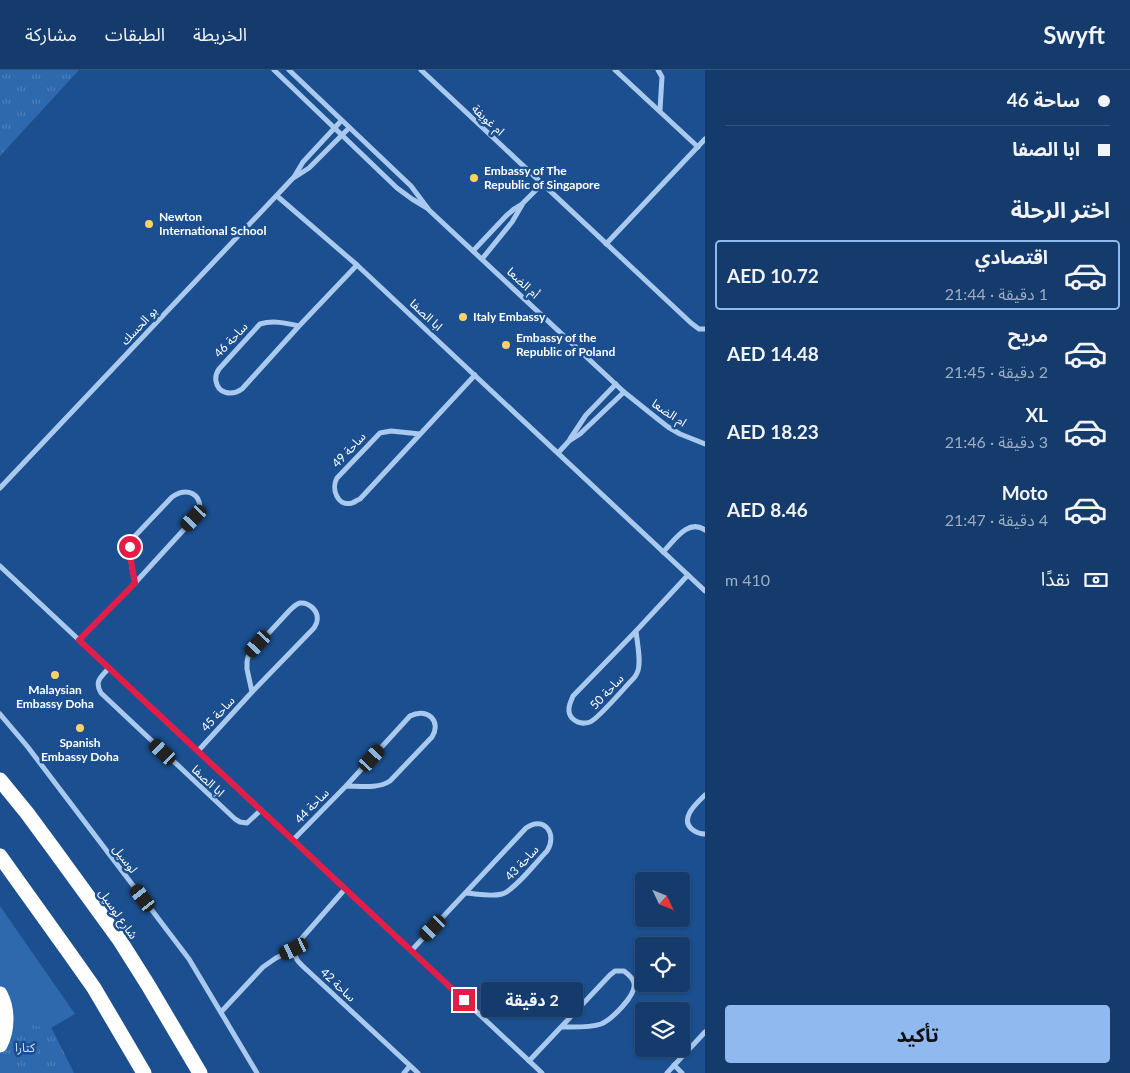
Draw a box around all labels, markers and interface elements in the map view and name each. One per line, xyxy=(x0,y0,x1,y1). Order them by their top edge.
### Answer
text: Swyft xyxy=(1043,20,1105,49)
text: مشاركة xyxy=(25,23,77,45)
text: الطبقات xyxy=(105,23,165,45)
text: الخريطة xyxy=(193,23,247,45)
text: ساحة 46 xyxy=(1007,88,1080,111)
street label: ام غويفة xyxy=(468,101,508,140)
text: ابا الصفا xyxy=(1012,137,1080,160)
place label: Embassy of The Republic of Singapore xyxy=(484,163,600,192)
marker: Embassy of The Republic of Singapore xyxy=(468,172,480,184)
text: اختر الرحلة xyxy=(1011,196,1110,223)
place label: Newton International School xyxy=(159,209,267,238)
marker: Newton International School xyxy=(143,218,155,230)
text: اقتصادي xyxy=(975,245,1048,268)
icon: car xyxy=(1063,253,1108,298)
street label: أم الضعا xyxy=(503,264,543,303)
text: AED 10.72 xyxy=(727,264,819,287)
text: 1 دقيقة · 21:44 xyxy=(945,284,1048,303)
street label: ابا الصفا xyxy=(407,296,446,334)
street label: بو الحسك xyxy=(117,303,160,348)
place label: Italy Embassy xyxy=(473,309,546,324)
marker: Italy Embassy xyxy=(457,311,469,323)
street label: ساحة 46 xyxy=(211,319,251,360)
text: مريح xyxy=(1008,323,1048,346)
place label: Embassy of the Republic of Poland xyxy=(516,330,615,359)
icon: car xyxy=(1063,331,1108,376)
marker: Embassy of the Republic of Poland xyxy=(500,339,512,351)
text: AED 14.48 xyxy=(727,342,819,365)
text: 2 دقيقة · 21:45 xyxy=(945,362,1048,381)
street label: ام الضعا xyxy=(648,396,690,431)
text: XL xyxy=(1025,403,1048,426)
icon: car xyxy=(1063,409,1108,454)
text: AED 18.23 xyxy=(727,420,819,443)
street label: ساحة 49 xyxy=(329,429,369,470)
text: 3 دقيقة · 21:46 xyxy=(945,432,1048,451)
text: Moto xyxy=(1002,481,1048,504)
icon: car xyxy=(1063,487,1108,532)
text: AED 8.46 xyxy=(727,498,808,521)
car xyxy=(178,502,209,534)
text: 4 دقيقة · 21:47 xyxy=(945,510,1048,529)
route start xyxy=(119,536,141,558)
icon: cash xyxy=(1082,566,1110,594)
text: نقدًا xyxy=(1041,567,1070,590)
text: 410 m xyxy=(725,570,770,589)
car xyxy=(242,628,273,660)
marker: Malaysian Embassy Doha xyxy=(49,669,61,681)
street label: ساحة 50 xyxy=(587,671,627,712)
place label: Malaysian Embassy Doha xyxy=(16,682,94,711)
street label: ساحة 45 xyxy=(198,693,238,734)
marker: Spanish Embassy Doha xyxy=(74,722,86,734)
place label: Spanish Embassy Doha xyxy=(41,735,119,764)
car xyxy=(146,736,179,768)
car xyxy=(356,742,387,774)
street label: ابا الصفا xyxy=(189,762,228,800)
street label: ساحة 44 xyxy=(291,785,332,826)
street label: لوسيل xyxy=(110,842,141,876)
street label: ساحة 43 xyxy=(502,842,542,883)
north arrow xyxy=(635,872,690,928)
map controls xyxy=(635,872,690,1057)
car xyxy=(127,882,158,914)
street label: شارع لوسيل xyxy=(94,886,141,943)
car xyxy=(417,912,448,944)
car xyxy=(277,936,310,962)
button: locate xyxy=(635,937,690,992)
street label: ساحة 42 xyxy=(318,965,359,1005)
callout: 2 دقيقة xyxy=(482,982,584,1018)
route end xyxy=(453,989,475,1011)
text: 2 دقيقة xyxy=(505,990,559,1009)
button: layers xyxy=(635,1002,690,1057)
button: تأكيد xyxy=(725,1005,1110,1063)
park label: كتارا xyxy=(15,1040,36,1055)

